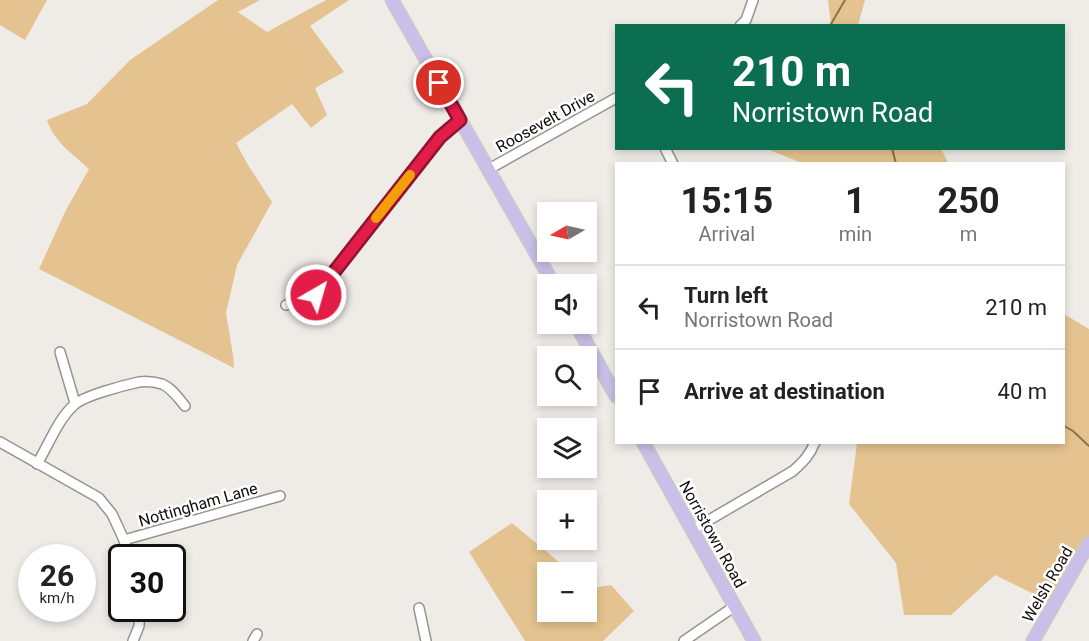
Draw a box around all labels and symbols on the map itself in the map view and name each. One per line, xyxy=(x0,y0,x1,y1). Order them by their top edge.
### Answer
pin xyxy=(413,57,464,108)
street label: Roosevelt Drive xyxy=(493,86,598,156)
north arrow xyxy=(537,202,597,262)
position arrow xyxy=(284,263,348,327)
street label: Norristown Road xyxy=(675,477,750,591)
street label: Nottingham Lane xyxy=(136,478,260,531)
street label: Welsh Road xyxy=(1018,543,1077,625)
speed limit sign: 30 xyxy=(108,544,186,622)

